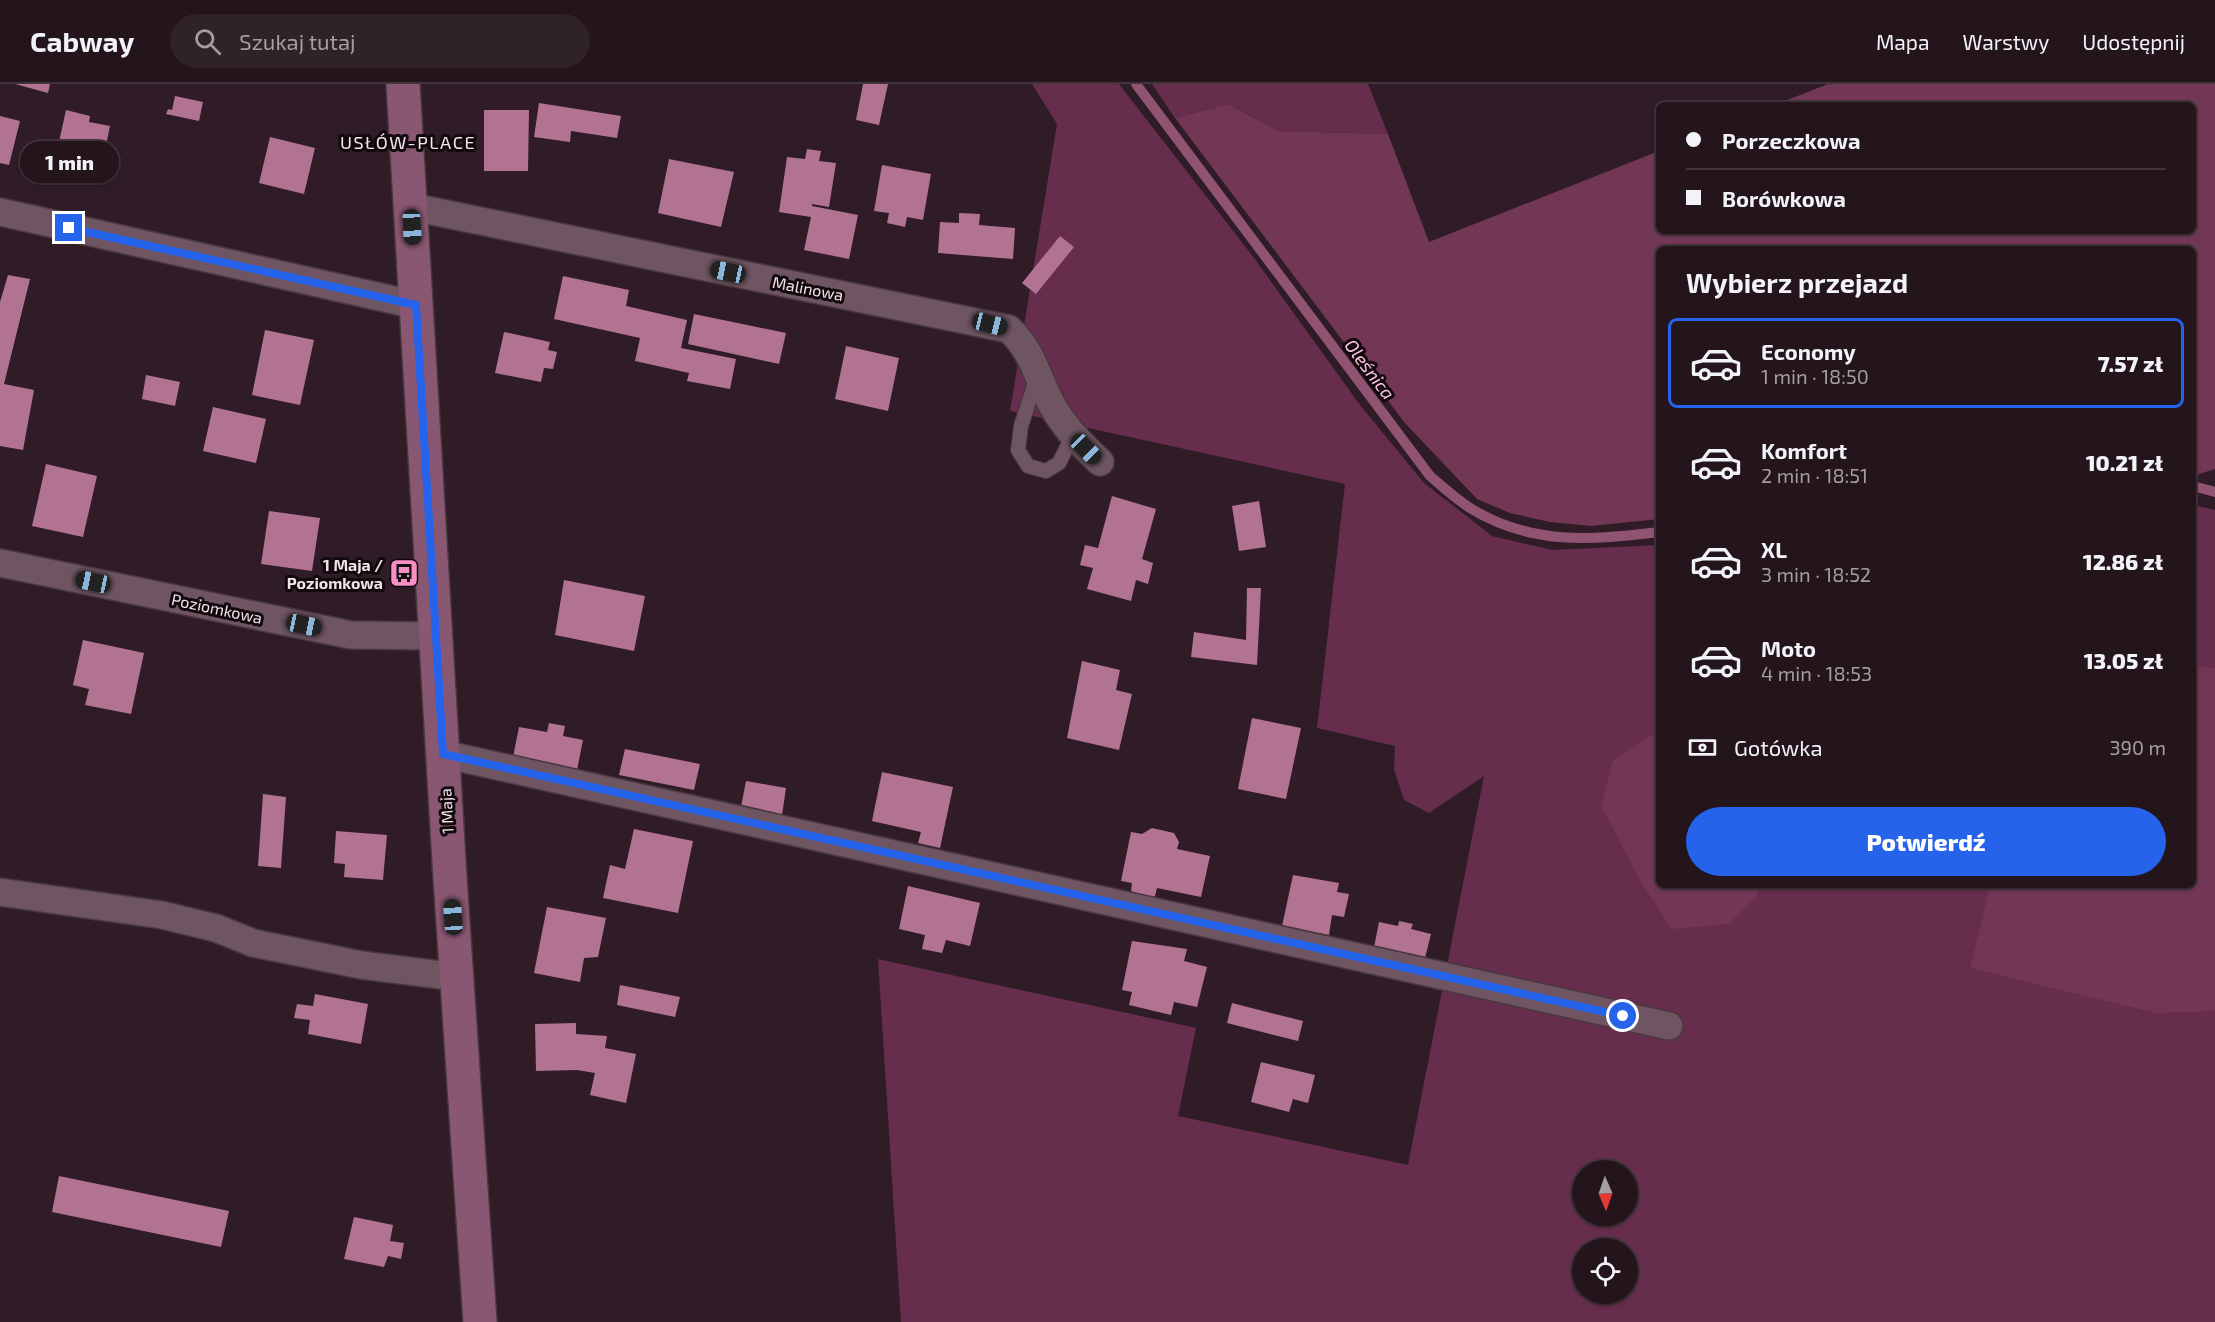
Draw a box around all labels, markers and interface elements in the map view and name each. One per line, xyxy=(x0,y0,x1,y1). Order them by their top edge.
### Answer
search box xyxy=(170,14,590,68)
text: Cabway xyxy=(30,24,134,58)
icon: search xyxy=(191,25,224,58)
text: Szukaj tutaj xyxy=(239,28,356,54)
text: Mapa xyxy=(1876,29,1930,54)
text: Warstwy xyxy=(1963,29,2049,54)
text: Udostępnij xyxy=(2082,29,2185,54)
text: Porzeczkowa xyxy=(1722,127,1861,153)
district label: USŁÓW-PLACE xyxy=(340,131,476,153)
callout: 1 min xyxy=(20,141,118,183)
text: 1 min xyxy=(45,150,94,174)
text: Borówkowa xyxy=(1722,185,1846,211)
car xyxy=(402,209,422,245)
route end xyxy=(55,214,82,241)
car xyxy=(709,259,747,285)
text: Wybierz przejazd xyxy=(1686,266,1908,298)
street label: Malinowa xyxy=(771,272,845,304)
car xyxy=(970,311,1010,337)
water label: Oleśnica xyxy=(1340,335,1400,403)
icon: car xyxy=(1689,336,1743,390)
text: Economy xyxy=(1761,338,1856,364)
text: 7.57 zł xyxy=(2098,350,2163,376)
text: 1 min · 18:50 xyxy=(1761,364,1869,388)
car xyxy=(1067,430,1105,468)
icon: car xyxy=(1689,435,1743,489)
text: Komfort xyxy=(1761,437,1847,463)
text: 10.21 zł xyxy=(2086,449,2163,475)
text: 2 min · 18:51 xyxy=(1761,463,1868,487)
icon: car xyxy=(1689,534,1743,588)
text: XL xyxy=(1761,536,1787,562)
text: 12.86 zł xyxy=(2083,548,2163,574)
place label: 1 Maja / Poziomkowa xyxy=(287,555,383,592)
bus stop icon: 1 Maja / Poziomkowa xyxy=(388,557,420,589)
text: 3 min · 18:52 xyxy=(1761,562,1871,586)
car xyxy=(74,569,112,595)
street label: Poziomkowa xyxy=(170,589,264,627)
car xyxy=(285,612,323,638)
icon: car xyxy=(1689,633,1743,687)
text: Moto xyxy=(1761,635,1816,661)
text: 13.05 zł xyxy=(2084,647,2163,673)
text: 4 min · 18:53 xyxy=(1761,661,1872,685)
icon: cash xyxy=(1686,731,1719,764)
text: Gotówka xyxy=(1734,734,1823,760)
text: 390 m xyxy=(2109,735,2166,759)
street label: 1 Maja xyxy=(435,788,458,834)
button: Potwierdź xyxy=(1686,807,2166,876)
car xyxy=(443,898,463,936)
route start xyxy=(1609,1002,1636,1029)
north arrow xyxy=(1572,1160,1638,1226)
map controls xyxy=(1572,1160,1638,1304)
button: locate xyxy=(1572,1238,1638,1304)

